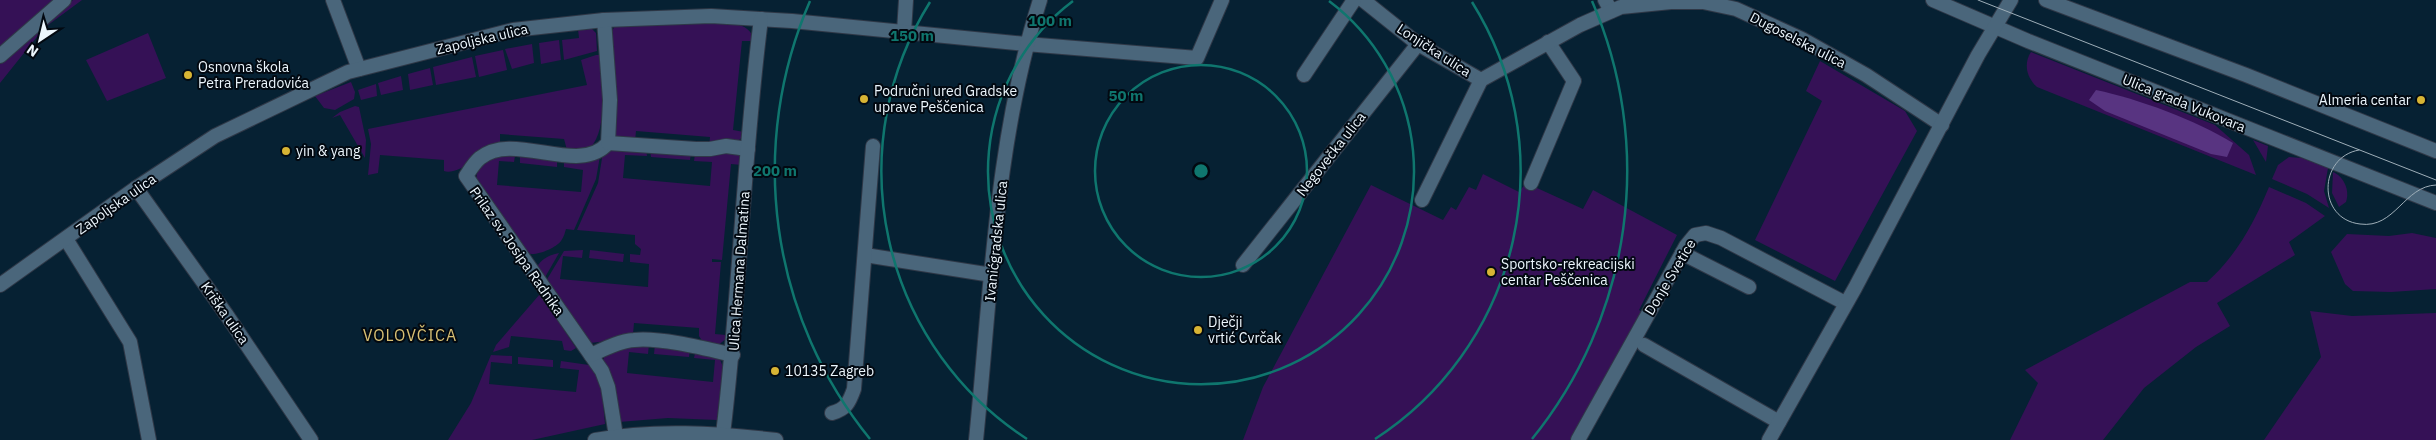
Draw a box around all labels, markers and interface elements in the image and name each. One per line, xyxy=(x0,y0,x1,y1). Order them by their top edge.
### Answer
street label: Dugoselska ulica xyxy=(1747,8,1850,72)
text: 100 m xyxy=(1028,11,1072,30)
north arrow xyxy=(15,15,65,65)
street label: Lonjička ulica xyxy=(1394,19,1475,81)
street label: Zapoljska ulica xyxy=(434,20,530,58)
text: 150 m xyxy=(890,26,934,45)
text: N xyxy=(23,40,42,61)
place label: Osnovna škola Petra Preradovića xyxy=(198,58,310,92)
marker: Osnovna škola Petra Preradovića xyxy=(182,69,194,81)
street label: Ulica grada Vukovara xyxy=(2120,70,2249,136)
place label: Područni ured Gradske uprave Peščenica xyxy=(874,82,1018,116)
text: 50 m xyxy=(1109,86,1143,105)
place label: Almeria centar xyxy=(2319,91,2411,109)
marker: Područni ured Gradske uprave Peščenica xyxy=(858,93,870,105)
marker: Almeria centar xyxy=(2415,94,2427,106)
street label: Negovečka ulica xyxy=(1293,108,1370,200)
place label: yin & yang xyxy=(296,142,361,160)
marker: yin & yang xyxy=(280,145,292,157)
text: 200 m xyxy=(753,161,797,180)
centre of rings xyxy=(1192,162,1210,180)
street label: Zapoljska ulica xyxy=(73,170,160,238)
street label: Ivanićgradska ulica xyxy=(981,179,1011,302)
street label: Prilaz sv. Josipa Radnika xyxy=(466,183,569,319)
street label: Ulica Hermana Dalmatina xyxy=(724,190,754,351)
street label: Donje Svetice xyxy=(1640,236,1700,318)
place label: Sportsko-rekreacijski centar Peščenica xyxy=(1501,255,1635,289)
marker: Sportsko-rekreacijski centar Peščenica xyxy=(1485,266,1497,278)
street label: Kriška ulica xyxy=(197,278,253,348)
place label: Dječji vrtić Cvrčak xyxy=(1208,313,1282,347)
district label: VOLOVČICA xyxy=(363,324,457,345)
marker: Dječji vrtić Cvrčak xyxy=(1192,324,1204,336)
place label: 10135 Zagreb xyxy=(785,362,874,380)
marker: 10135 Zagreb xyxy=(769,365,781,377)

